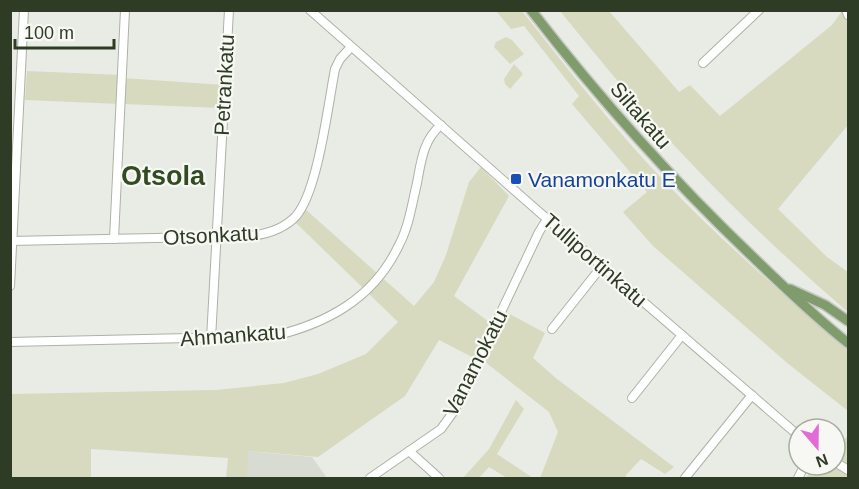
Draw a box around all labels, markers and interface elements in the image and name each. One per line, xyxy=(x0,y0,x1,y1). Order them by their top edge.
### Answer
scale bar xyxy=(15,12,114,50)
text: 100 m xyxy=(24,23,74,43)
street label: Petrankatu xyxy=(210,34,238,136)
street label: Siltakatu xyxy=(606,77,676,153)
district label: Otsola xyxy=(121,161,206,191)
place label: Vanamonkatu E xyxy=(528,168,676,191)
marker: Vanamonkatu E xyxy=(509,172,523,186)
street label: Tulliportinkatu xyxy=(538,209,652,311)
street label: Otsonkatu xyxy=(163,221,259,249)
street label: Vanamokatu xyxy=(438,306,512,420)
street label: Ahmankatu xyxy=(179,320,287,350)
north arrow xyxy=(787,417,847,477)
text: N xyxy=(814,451,830,471)

